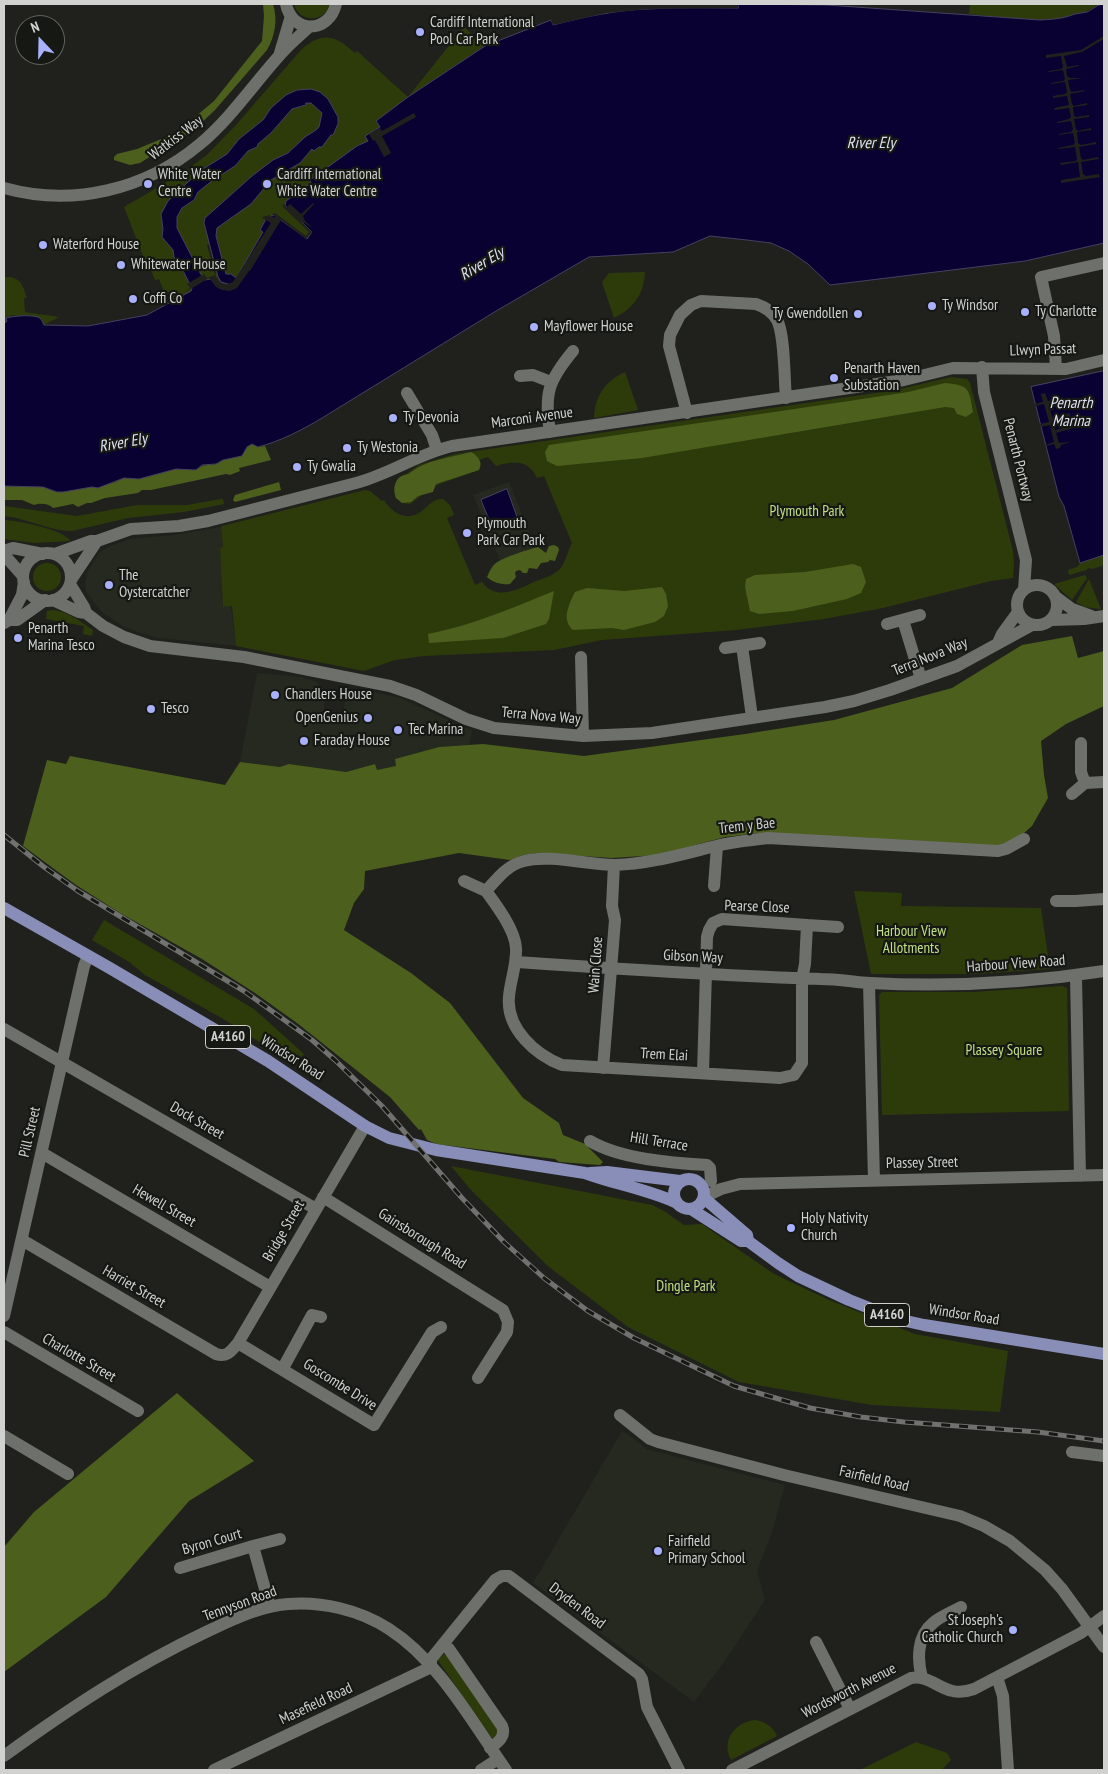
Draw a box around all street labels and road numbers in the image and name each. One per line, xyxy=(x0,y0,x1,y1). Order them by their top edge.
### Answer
street label: Watkiss Way xyxy=(145,112,207,164)
street label: Llwyn Passat xyxy=(1009,340,1077,360)
street label: Marconi Avenue xyxy=(490,403,574,433)
street label: Penarth Portway xyxy=(999,416,1037,504)
street label: Terra Nova Way xyxy=(890,634,970,680)
street label: Terra Nova Way xyxy=(501,704,581,728)
street label: Trem y Bae xyxy=(718,814,776,838)
street label: Pearse Close xyxy=(724,897,790,917)
street label: Wain Close xyxy=(585,936,607,994)
street label: Gibson Way xyxy=(663,946,723,968)
street label: Harbour View Road xyxy=(966,952,1066,976)
road number: A4160 xyxy=(206,1026,250,1048)
street label: Windsor Road xyxy=(257,1032,327,1084)
street label: Trem Elai xyxy=(640,1045,688,1065)
street label: Dock Street xyxy=(167,1098,227,1144)
street label: Pill Street xyxy=(15,1105,45,1159)
street label: Hill Terrace xyxy=(629,1129,689,1155)
street label: Plassey Street xyxy=(886,1153,958,1173)
street label: Hewell Street xyxy=(129,1181,199,1231)
street label: Bridge Street xyxy=(259,1197,309,1265)
street label: Gainsborough Road xyxy=(375,1205,469,1273)
street label: Harriet Street xyxy=(99,1262,169,1312)
street label: Windsor Road xyxy=(928,1301,1000,1329)
road number: A4160 xyxy=(864,1304,910,1326)
street label: Charlotte Street xyxy=(39,1330,119,1386)
street label: Goscombe Drive xyxy=(300,1355,380,1415)
street label: Fairfield Road xyxy=(837,1462,911,1496)
street label: Byron Court xyxy=(180,1525,244,1559)
street label: Dryden Road xyxy=(545,1579,609,1633)
street label: Tennyson Road xyxy=(201,1582,279,1626)
street label: Wordsworth Avenue xyxy=(799,1660,899,1722)
street label: Masefield Road xyxy=(277,1679,355,1729)

